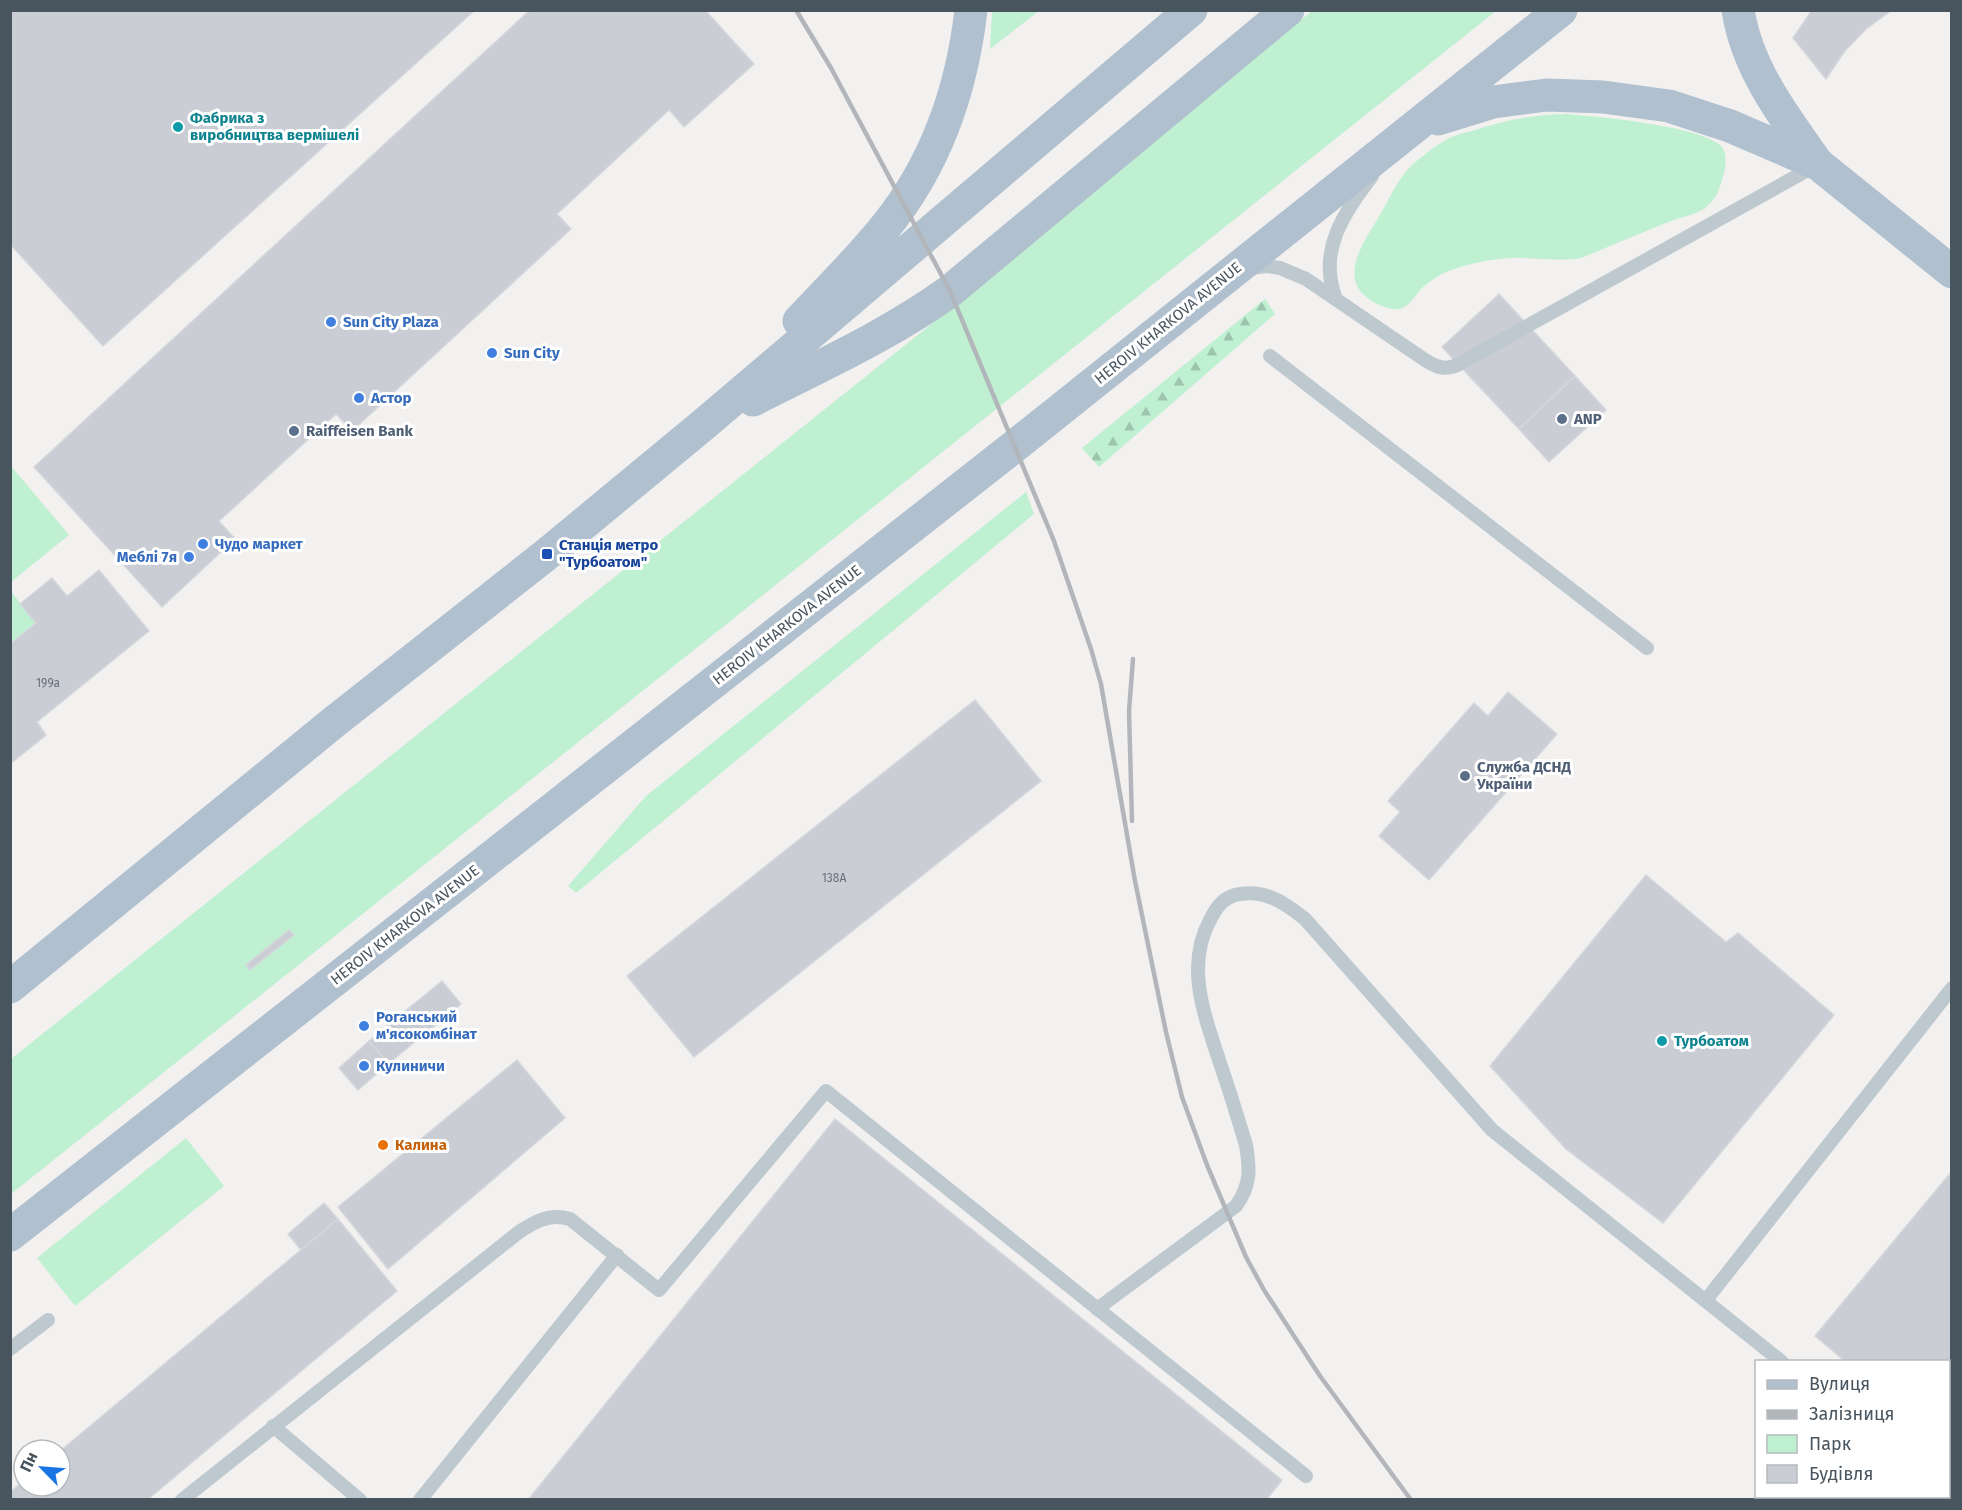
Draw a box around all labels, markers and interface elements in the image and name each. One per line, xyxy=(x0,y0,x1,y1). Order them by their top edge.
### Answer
place label: Фабрика з виробництва вермішелі xyxy=(190,109,359,144)
marker: Фабрика з виробництва вермішелі xyxy=(171,120,185,134)
street label: HEROIV KHARKOVA AVENUE xyxy=(1091,258,1245,388)
place label: Sun City Plaza xyxy=(343,313,439,331)
marker: Sun City Plaza xyxy=(324,315,338,329)
place label: Sun City xyxy=(504,344,560,362)
marker: Sun City xyxy=(485,346,499,360)
place label: Астор xyxy=(370,389,412,407)
marker: Астор xyxy=(352,391,366,405)
place label: ANP xyxy=(1573,410,1602,428)
marker: ANP xyxy=(1555,412,1569,426)
place label: Raiffeisen Bank xyxy=(306,422,413,440)
marker: Raiffeisen Bank xyxy=(287,424,301,438)
place label: Чудо маркет xyxy=(215,535,304,553)
place label: Станція метро "Турбоатом" xyxy=(559,536,659,571)
marker: Чудо маркет xyxy=(196,537,210,551)
marker: Станція метро "Турбоатом" xyxy=(540,547,554,561)
place label: Меблі 7я xyxy=(117,548,177,566)
marker: Меблі 7я xyxy=(182,550,196,564)
street label: HEROIV KHARKOVA AVENUE xyxy=(709,561,865,689)
house number: 199а xyxy=(36,676,60,690)
place label: Служба ДСНД України xyxy=(1476,758,1571,793)
marker: Служба ДСНД України xyxy=(1458,769,1472,783)
street label: HEROIV KHARKOVA AVENUE xyxy=(327,861,483,989)
house number: 138А xyxy=(822,871,846,885)
place label: Роганський м'ясокомбінат xyxy=(376,1008,478,1043)
marker: Роганський м'ясокомбінат xyxy=(357,1019,371,1033)
place label: Турбоатом xyxy=(1674,1032,1749,1050)
marker: Турбоатом xyxy=(1655,1034,1669,1048)
place label: Кулиничи xyxy=(376,1057,445,1075)
marker: Кулиничи xyxy=(357,1059,371,1073)
place label: Калина xyxy=(395,1136,447,1154)
marker: Калина xyxy=(376,1138,390,1152)
legend xyxy=(1755,1360,1950,1498)
text: Вулиця xyxy=(1809,1373,1870,1395)
text: Залізниця xyxy=(1809,1403,1895,1425)
text: Парк xyxy=(1809,1433,1852,1455)
north arrow xyxy=(12,1438,72,1498)
text: Пн xyxy=(16,1449,42,1475)
text: Будівля xyxy=(1809,1463,1873,1485)

